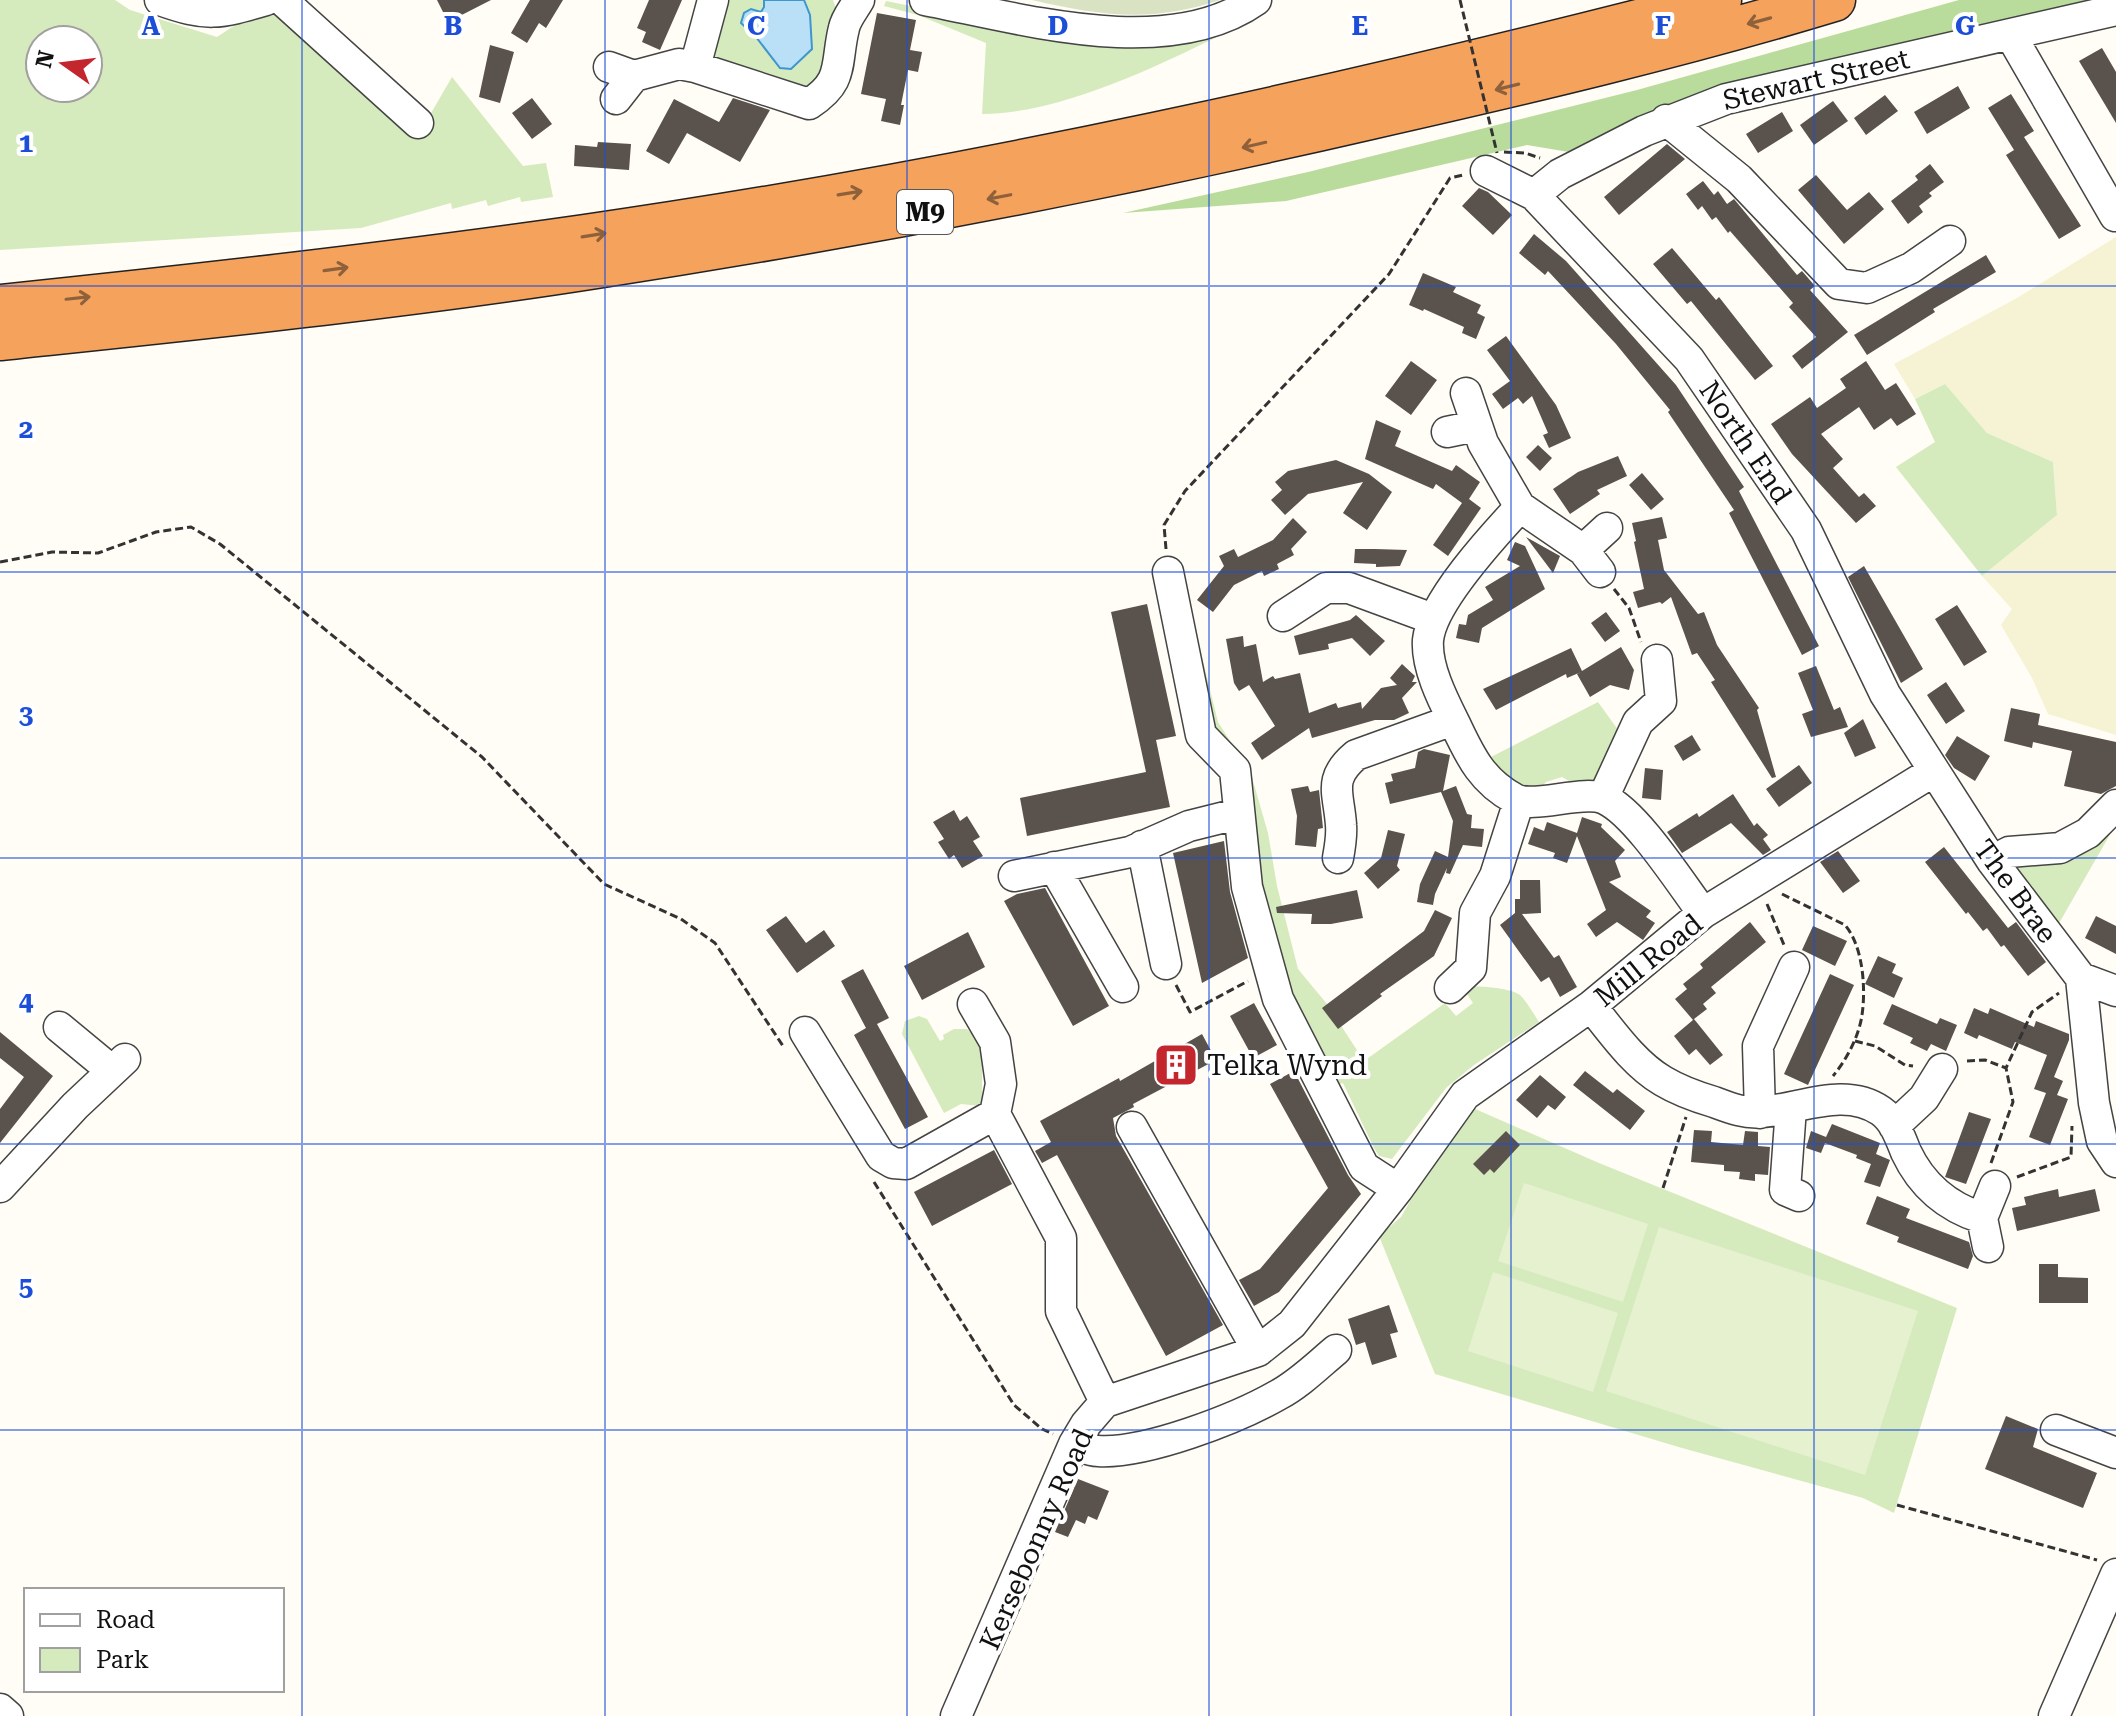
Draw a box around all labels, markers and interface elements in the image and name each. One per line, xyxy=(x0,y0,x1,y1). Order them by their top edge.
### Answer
text: A xyxy=(142,11,161,41)
text: B xyxy=(444,11,462,41)
text: C xyxy=(747,11,765,41)
text: D xyxy=(1048,11,1068,41)
text: E xyxy=(1352,11,1368,41)
text: F xyxy=(1655,11,1671,41)
text: G xyxy=(1955,11,1975,41)
one-way arrow xyxy=(1746,14,1772,29)
north arrow xyxy=(24,24,104,104)
street label: Stewart Street xyxy=(1720,42,1913,117)
text: N xyxy=(31,48,59,71)
one-way arrow xyxy=(1495,80,1521,95)
text: 1 xyxy=(19,128,33,158)
one-way arrow xyxy=(1242,138,1267,153)
one-way arrow xyxy=(837,184,862,199)
road number: M9 xyxy=(897,190,953,234)
one-way arrow xyxy=(987,190,1013,205)
one-way arrow xyxy=(581,227,606,242)
one-way arrow xyxy=(322,262,349,277)
one-way arrow xyxy=(64,290,91,305)
street label: North End xyxy=(1693,375,1799,510)
text: 2 xyxy=(19,414,33,444)
text: 3 xyxy=(19,700,33,730)
street label: The Brae xyxy=(1967,833,2064,949)
street label: Mill Road xyxy=(1588,907,1709,1014)
text: 4 xyxy=(19,986,34,1016)
building icon: Telka Wynd xyxy=(1152,1041,1200,1089)
place label: Telka Wynd xyxy=(1207,1049,1367,1082)
text: 5 xyxy=(19,1272,33,1302)
street label: Kersebonny Road xyxy=(973,1424,1100,1655)
legend xyxy=(24,1588,284,1692)
text: Road xyxy=(96,1606,155,1634)
text: Park xyxy=(96,1646,149,1674)

